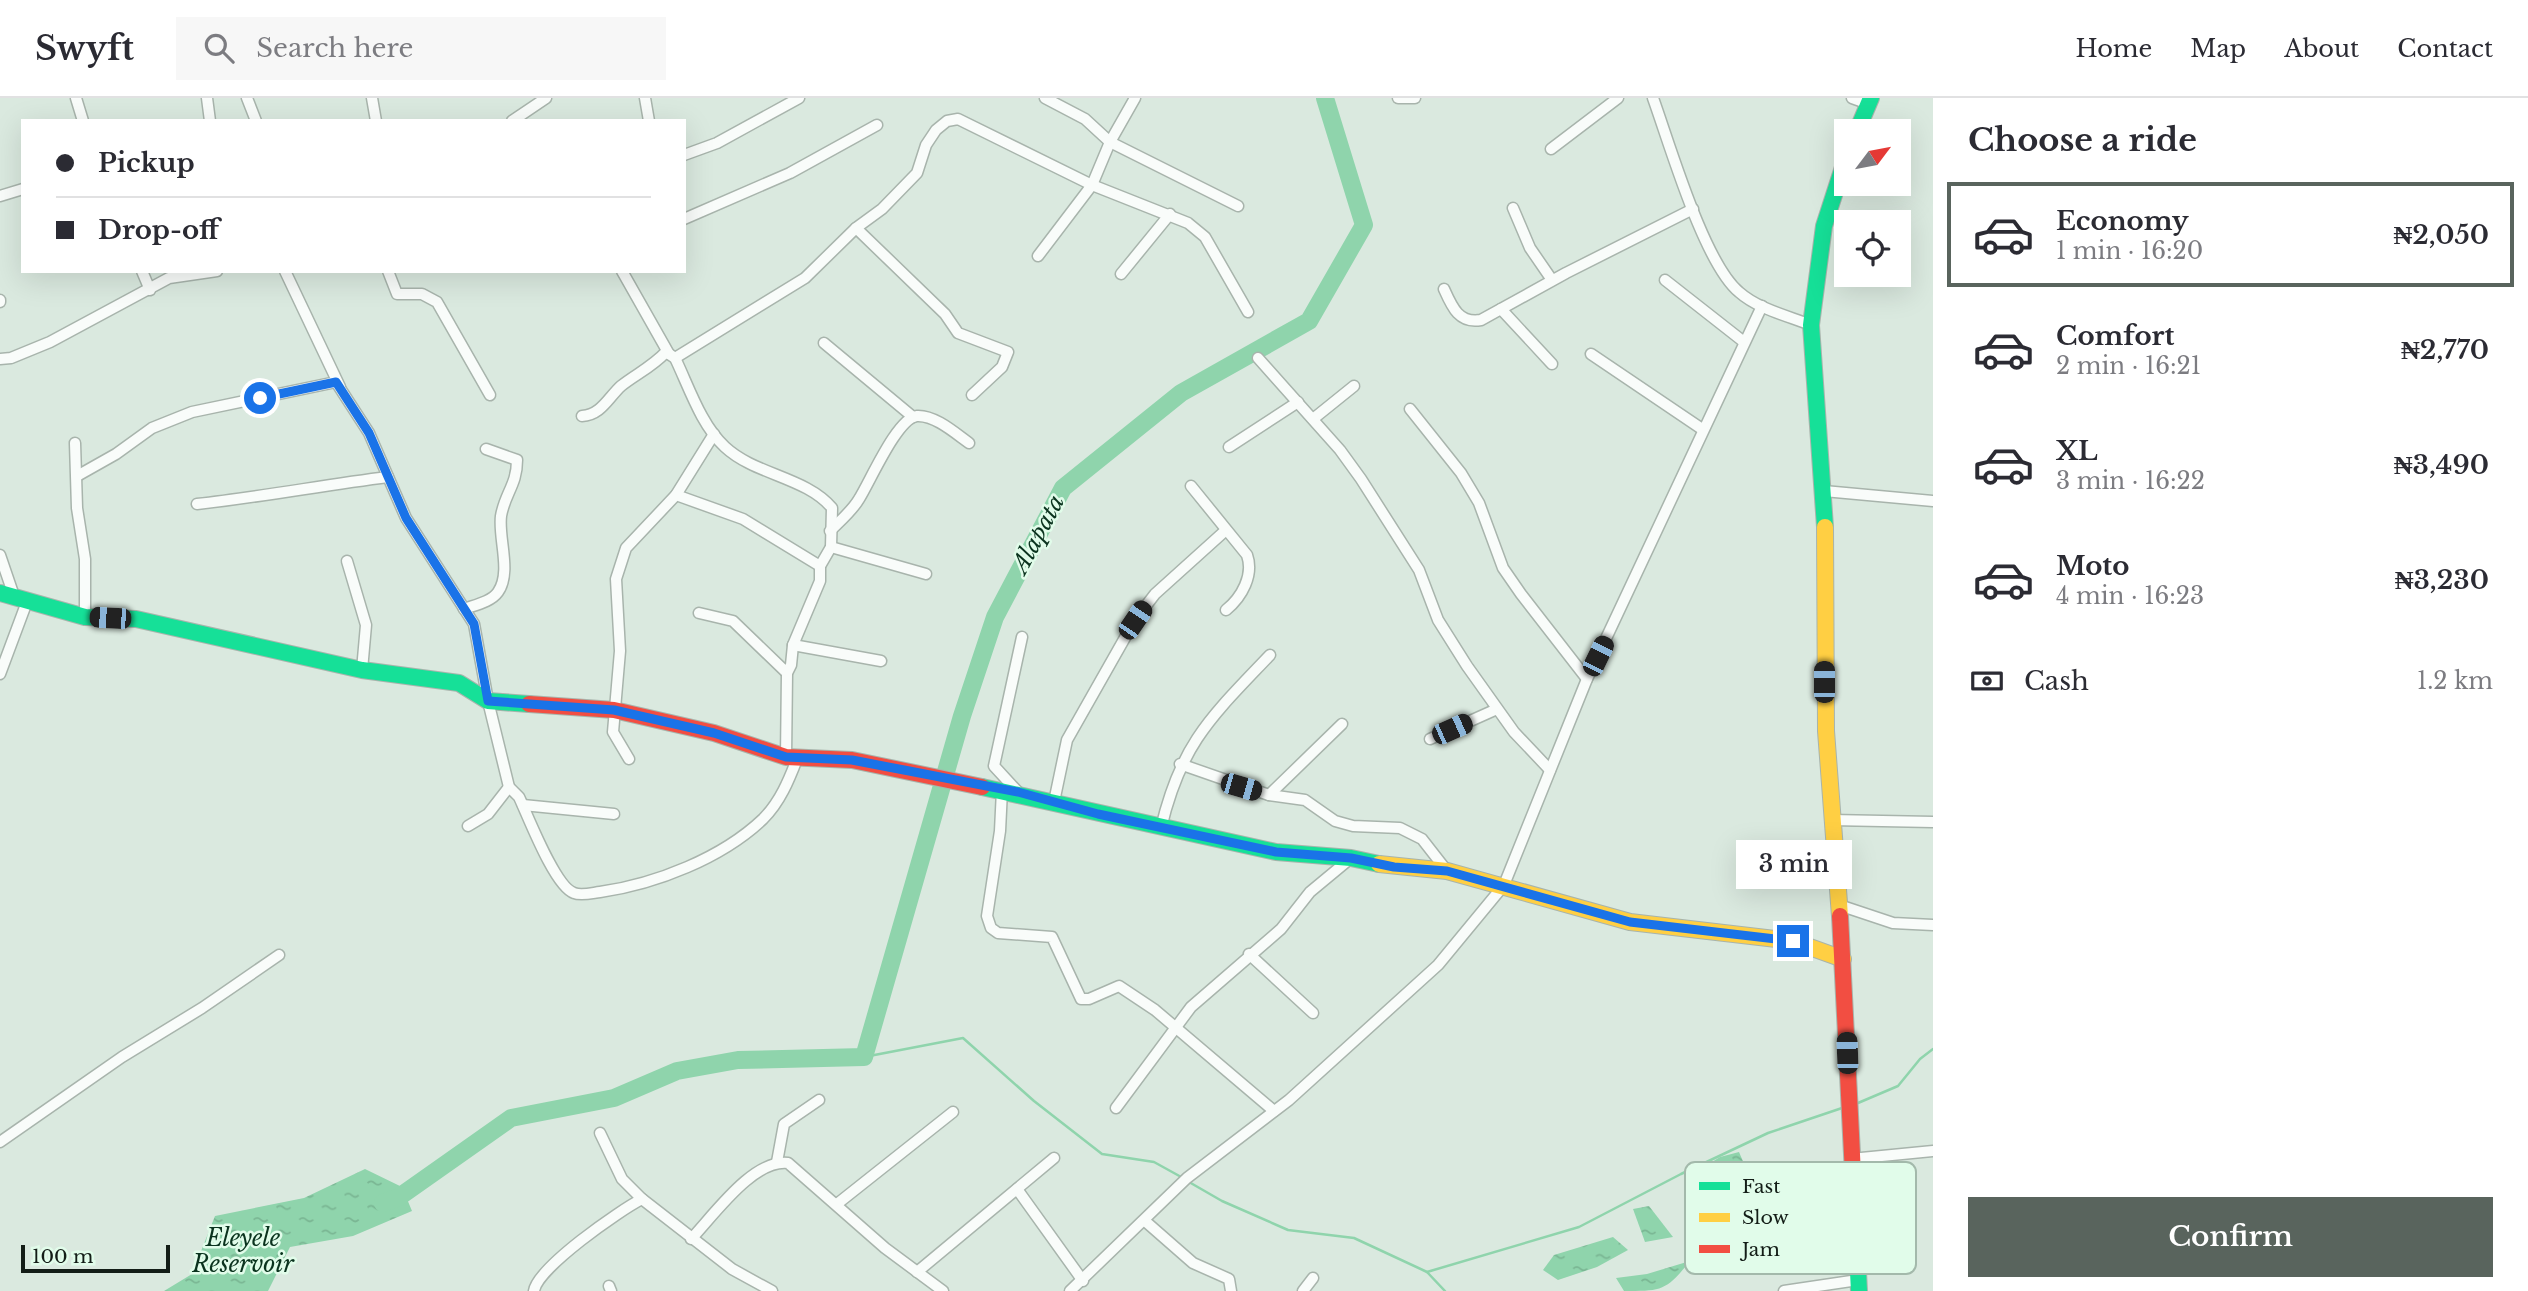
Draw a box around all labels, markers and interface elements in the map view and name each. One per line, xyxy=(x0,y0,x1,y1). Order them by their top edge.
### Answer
search box xyxy=(176,17,666,80)
text: Swyft xyxy=(35,28,134,69)
icon: search xyxy=(200,29,238,67)
text: Search here xyxy=(256,32,414,64)
text: Home xyxy=(2076,34,2152,63)
text: Map xyxy=(2190,34,2246,63)
text: About xyxy=(2284,34,2359,63)
text: Contact xyxy=(2397,34,2493,63)
north arrow xyxy=(1834,119,1911,196)
map controls xyxy=(1834,119,1911,287)
text: Choose a ride xyxy=(1968,120,2197,160)
text: Pickup xyxy=(98,147,195,179)
icon: car xyxy=(1972,203,2035,266)
text: Economy xyxy=(2056,205,2189,237)
button: locate xyxy=(1834,210,1911,287)
text: Drop-off xyxy=(98,214,219,246)
text: ₦2,050 xyxy=(2393,219,2489,251)
text: 1 min · 16:20 xyxy=(2056,237,2203,265)
icon: car xyxy=(1972,318,2035,381)
text: Comfort xyxy=(2056,320,2174,352)
text: ₦2,770 xyxy=(2401,334,2489,366)
text: 2 min · 16:21 xyxy=(2056,352,2201,380)
route start xyxy=(244,382,276,414)
icon: car xyxy=(1972,433,2035,496)
text: XL xyxy=(2056,435,2098,467)
text: ₦3,490 xyxy=(2394,449,2489,481)
text: 3 min · 16:22 xyxy=(2056,467,2205,495)
water label: Alapata xyxy=(1004,490,1070,581)
icon: car xyxy=(1972,548,2035,611)
text: Moto xyxy=(2056,550,2129,582)
text: ₦3,230 xyxy=(2395,564,2489,596)
text: 4 min · 16:23 xyxy=(2056,582,2204,610)
car xyxy=(1115,597,1156,643)
car xyxy=(89,606,132,630)
car xyxy=(1580,633,1617,679)
car xyxy=(1814,661,1835,703)
icon: cash xyxy=(1968,662,2006,700)
text: Cash xyxy=(2024,665,2089,697)
text: 1.2 km xyxy=(2417,667,2493,695)
car xyxy=(1429,711,1476,747)
car xyxy=(1218,771,1265,803)
callout: 3 min xyxy=(1735,840,1851,888)
text: 3 min xyxy=(1759,850,1829,878)
route end xyxy=(1777,925,1809,957)
car xyxy=(1836,1032,1859,1074)
legend xyxy=(1685,1162,1916,1274)
text: Fast xyxy=(1742,1175,1781,1198)
button: Confirm xyxy=(1968,1197,2493,1277)
text: Slow xyxy=(1742,1206,1789,1229)
water label: Eleyele Reservoir xyxy=(191,1224,295,1278)
text: Jam xyxy=(1739,1238,1780,1261)
scale bar xyxy=(21,1242,170,1274)
text: 100 m xyxy=(32,1245,93,1268)

